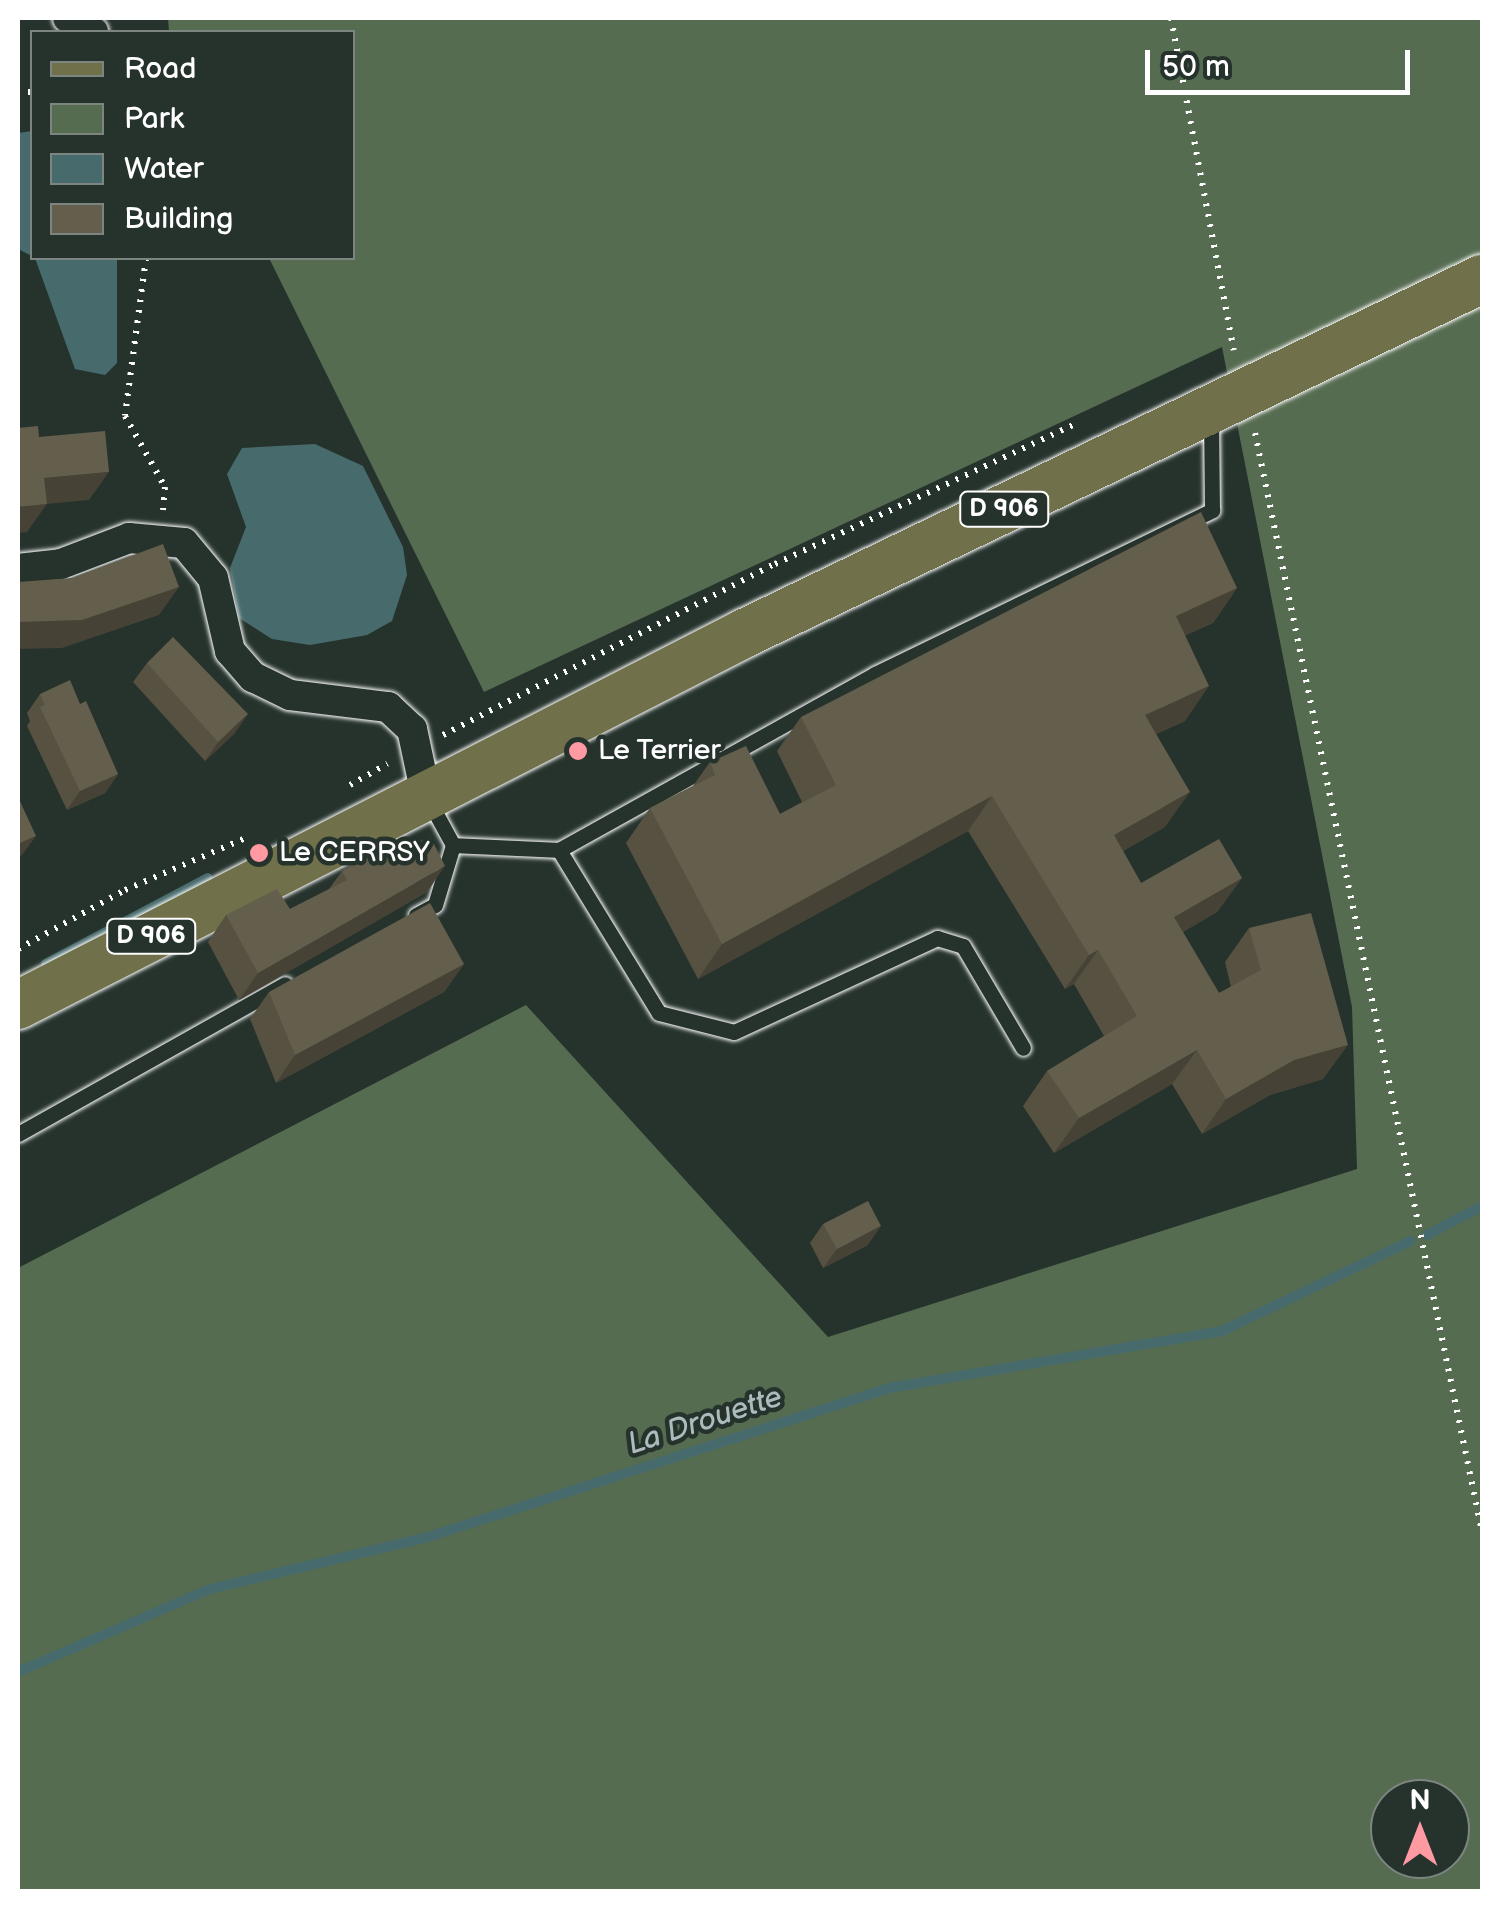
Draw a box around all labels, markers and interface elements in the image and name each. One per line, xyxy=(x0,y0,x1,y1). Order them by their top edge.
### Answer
legend xyxy=(30,30,355,260)
scale bar xyxy=(1150,30,1415,92)
text: 50 m xyxy=(1162,49,1230,85)
text: Road xyxy=(124,51,197,87)
text: Park xyxy=(124,101,184,137)
text: Water xyxy=(124,151,204,187)
text: Building xyxy=(124,201,233,237)
road number: D 906 xyxy=(959,489,1049,529)
place label: Le Terrier xyxy=(598,734,721,768)
marker: Le Terrier xyxy=(567,740,589,762)
place label: Le CERRSY xyxy=(279,836,430,870)
marker: Le CERRSY xyxy=(248,842,270,864)
road number: D 906 xyxy=(106,916,196,956)
water label: La Drouette xyxy=(623,1379,787,1463)
north arrow xyxy=(1370,1779,1470,1879)
text: N xyxy=(1409,1784,1431,1817)

